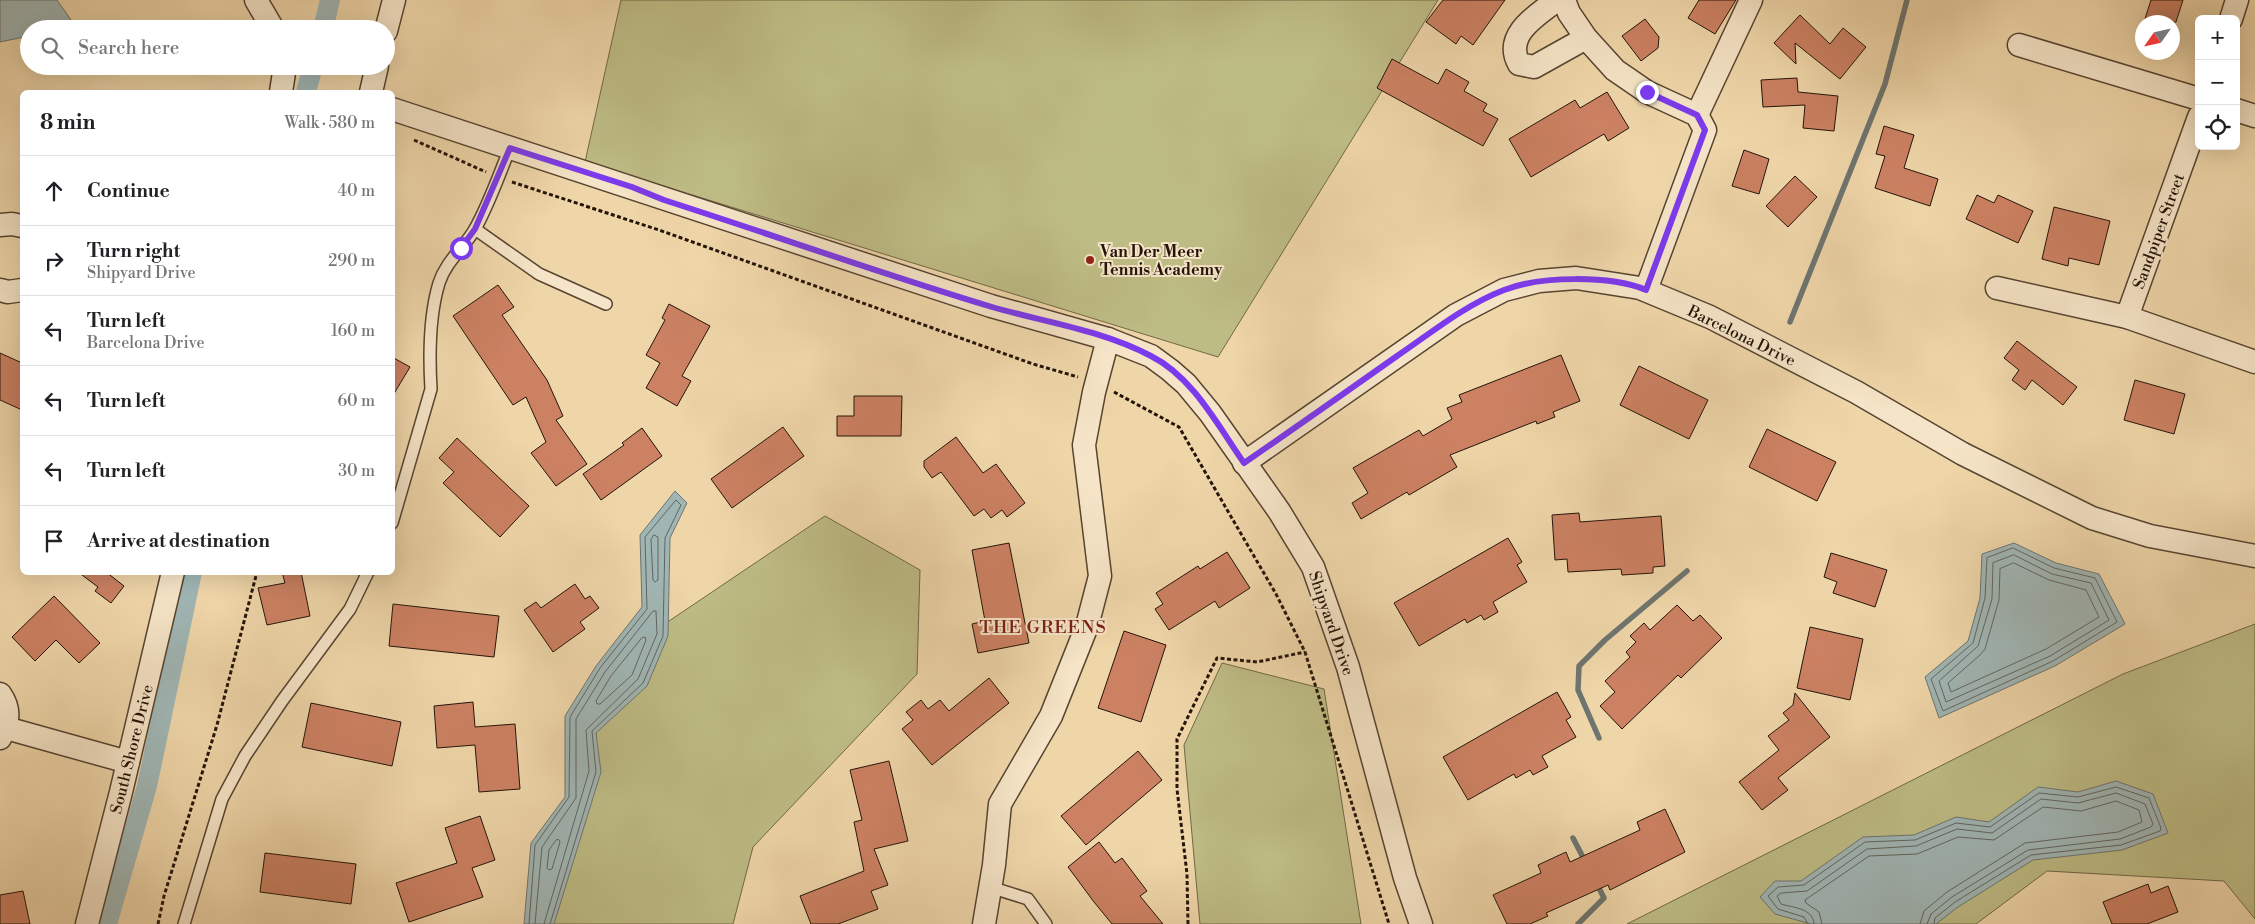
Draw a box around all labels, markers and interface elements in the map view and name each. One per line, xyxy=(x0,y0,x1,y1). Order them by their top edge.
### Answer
north arrow xyxy=(2135,15,2180,60)
map controls xyxy=(2195,15,2240,150)
button: + xyxy=(2195,15,2240,60)
search box xyxy=(20,20,395,75)
icon: search xyxy=(38,34,66,62)
text: Search here xyxy=(78,36,179,60)
button: − xyxy=(2195,60,2240,105)
route end xyxy=(1636,81,1659,104)
button: locate xyxy=(2195,105,2240,150)
text: 8 min xyxy=(40,110,95,136)
text: Walk · 580 m xyxy=(285,113,375,133)
street label: Sandpiper Street xyxy=(2129,171,2189,292)
icon: ahead xyxy=(40,177,68,205)
text: Continue xyxy=(87,179,170,203)
text: 40 m xyxy=(338,181,375,201)
route start xyxy=(450,237,473,260)
text: Turn right xyxy=(87,239,180,263)
place label: Van Der Meer Tennis Academy xyxy=(1099,242,1223,280)
icon: right xyxy=(40,247,68,275)
text: 290 m xyxy=(328,251,375,271)
marker: Van Der Meer Tennis Academy xyxy=(1084,254,1096,266)
text: Shipyard Drive xyxy=(87,263,196,283)
street label: Barcelona Drive xyxy=(1683,301,1799,371)
text: Turn left xyxy=(87,309,166,333)
icon: left xyxy=(40,317,68,345)
text: 160 m xyxy=(331,321,375,341)
text: Barcelona Drive xyxy=(87,333,205,353)
icon: left xyxy=(40,387,68,415)
text: Turn left xyxy=(87,389,166,413)
text: 60 m xyxy=(337,391,375,411)
icon: left xyxy=(40,457,68,485)
text: Turn left xyxy=(87,459,166,483)
text: 30 m xyxy=(338,461,375,481)
icon: arrive xyxy=(40,527,68,555)
text: Arrive at destination xyxy=(87,529,270,553)
street label: Shipyard Drive xyxy=(1304,569,1358,678)
district label: THE GREENS xyxy=(979,616,1107,639)
street label: South Shore Drive xyxy=(106,682,158,816)

